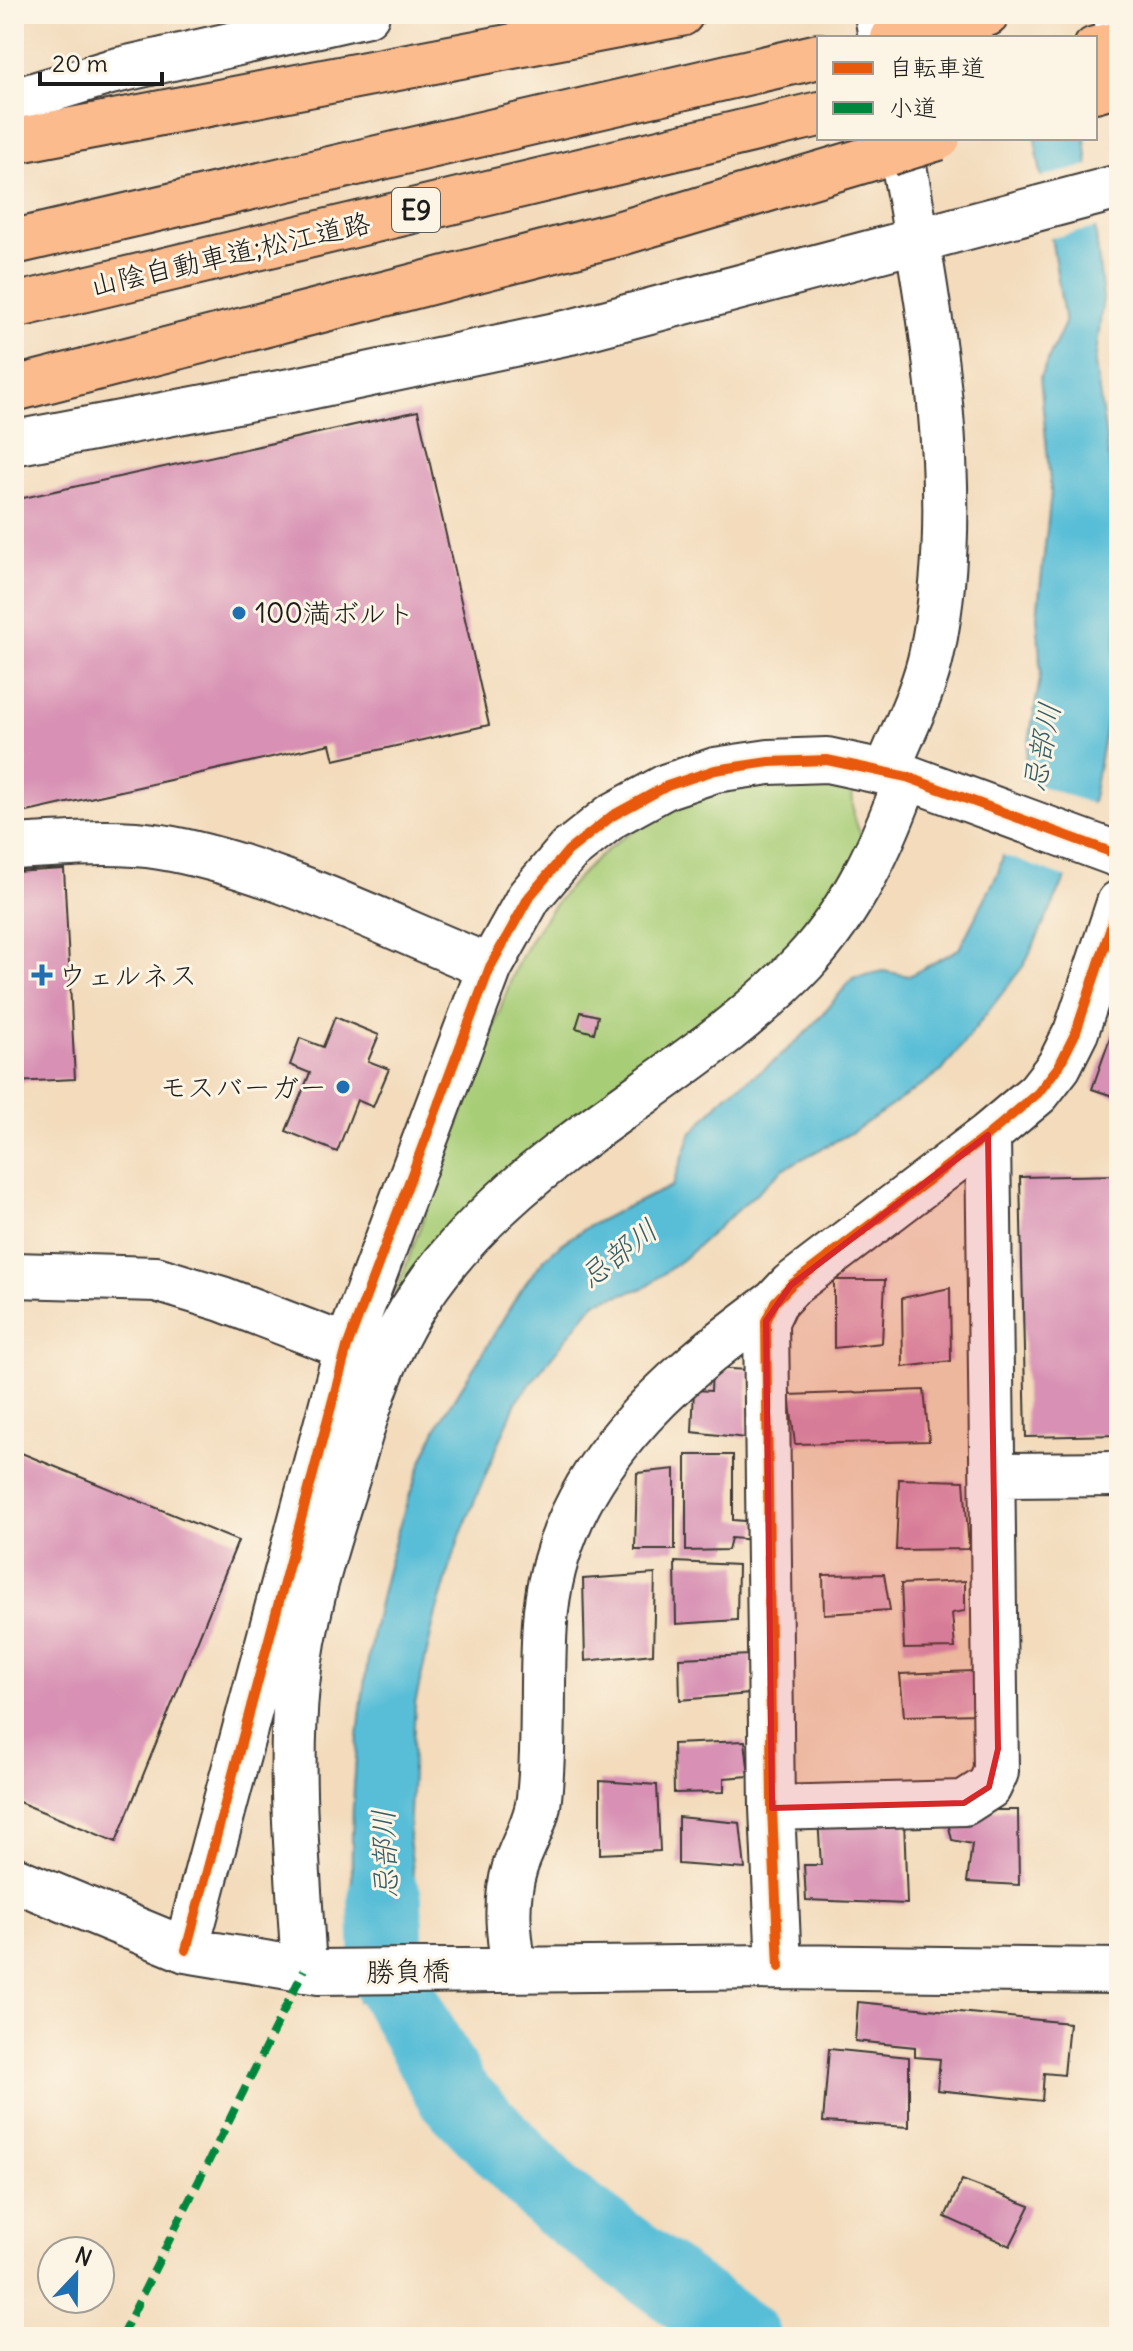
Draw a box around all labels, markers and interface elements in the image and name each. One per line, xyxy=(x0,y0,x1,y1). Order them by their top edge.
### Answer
scale bar xyxy=(40,36,162,86)
legend xyxy=(817,36,1097,140)
text: 20 m xyxy=(52,48,108,78)
text: 自転車道 xyxy=(889,52,985,82)
text: 小道 xyxy=(889,92,937,122)
road number: E9 xyxy=(392,188,440,232)
street label: 山陰自動車道;松江道路 xyxy=(86,204,374,304)
place label: 100満ボルト xyxy=(255,595,414,631)
marker: 100満ボルト xyxy=(230,604,248,622)
water label: 忌部川 xyxy=(1014,699,1068,795)
place label: ウェルネス xyxy=(58,957,197,993)
marker: ウェルネス xyxy=(33,966,51,984)
place label: モスバーガー xyxy=(160,1069,327,1105)
marker: モスバーガー xyxy=(334,1078,352,1096)
water label: 忌部川 xyxy=(571,1210,665,1296)
water label: 忌部川 xyxy=(363,1808,405,1900)
street label: 勝負橋 xyxy=(366,1952,450,1990)
north arrow xyxy=(36,2235,116,2315)
text: N xyxy=(71,2241,96,2272)

